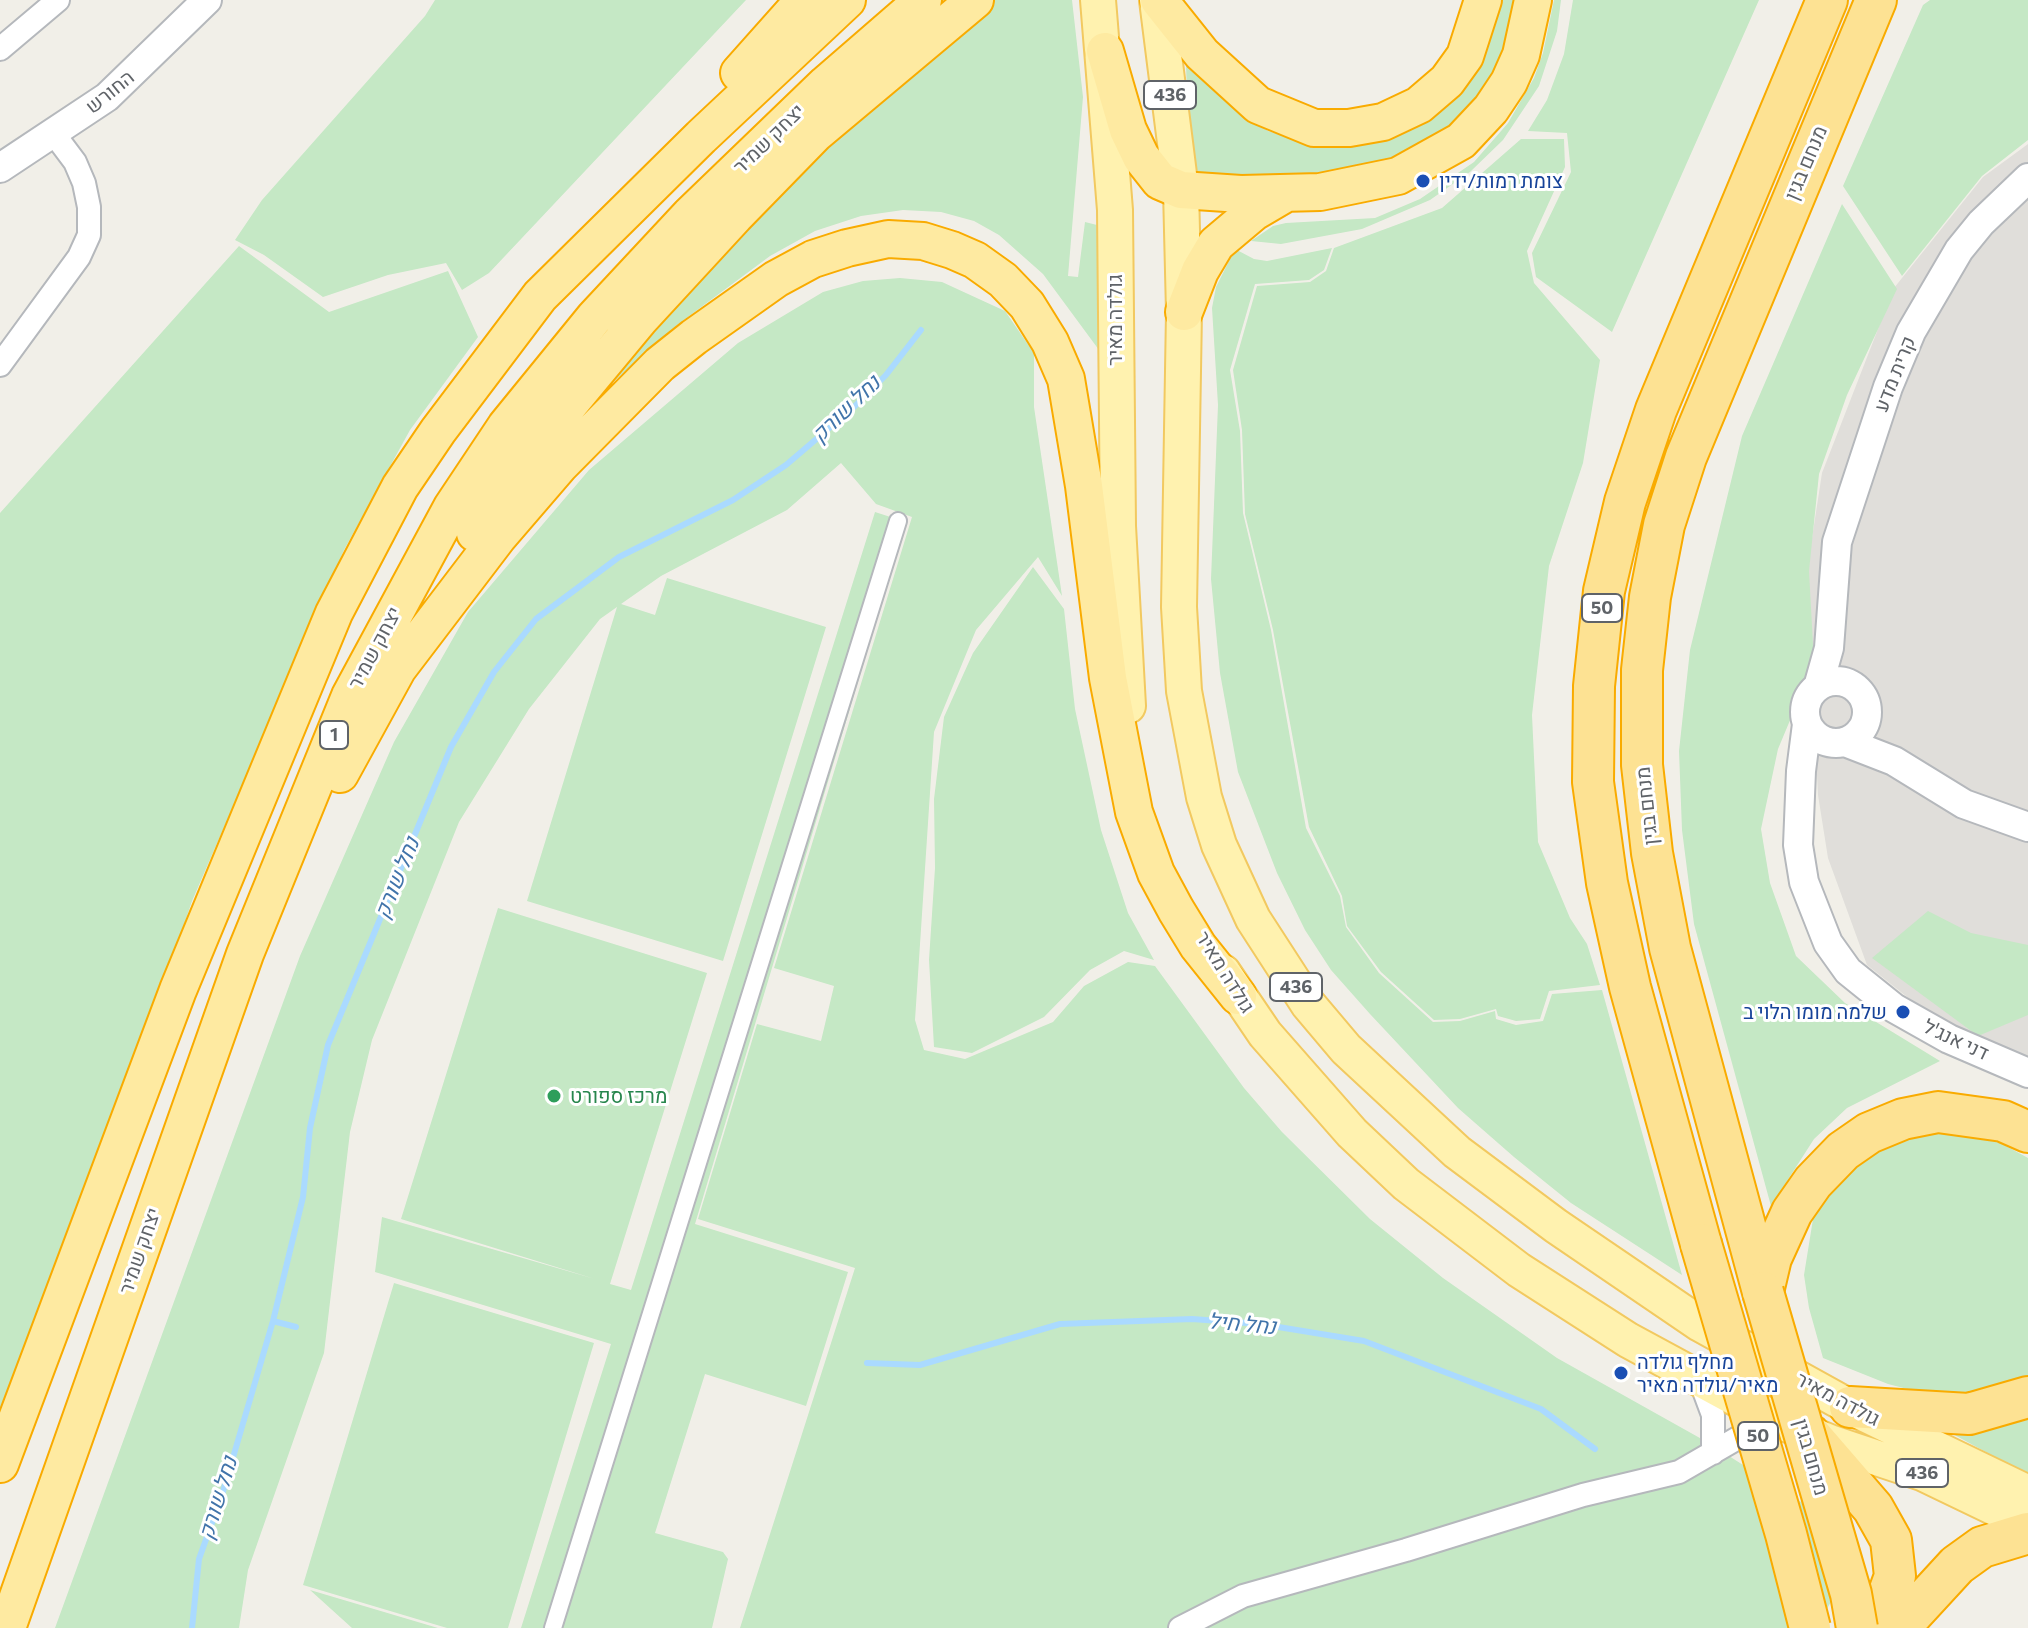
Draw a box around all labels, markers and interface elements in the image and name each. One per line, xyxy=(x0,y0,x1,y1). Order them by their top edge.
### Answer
street label: החורש xyxy=(81,65,139,119)
road number: 436 xyxy=(1144,81,1196,109)
street label: יצחק שמיר xyxy=(728,99,810,179)
street label: מנחם בגין xyxy=(1780,122,1832,204)
place label: צומת רמות/ידין xyxy=(1439,169,1563,193)
marker: צומת רמות/ידין xyxy=(1414,172,1432,190)
street label: גולדה מאיר xyxy=(1103,274,1127,366)
street label: קרית מדע xyxy=(1869,333,1921,415)
water label: נחל שורק xyxy=(806,370,886,448)
road number: 50 xyxy=(1582,594,1622,622)
street label: יצחק שמיר xyxy=(343,603,407,693)
road number: 1 xyxy=(320,721,348,749)
street label: מנחם בגין xyxy=(1631,766,1663,846)
water label: נחל שורק xyxy=(369,834,425,922)
street label: גולדה מאיר xyxy=(1191,927,1259,1017)
road number: 436 xyxy=(1270,973,1322,1001)
place label: שלמה מומו הלוי ב xyxy=(1743,1000,1887,1024)
marker: שלמה מומו הלוי ב xyxy=(1894,1003,1912,1021)
street label: דני אנג'ל xyxy=(1919,1014,1993,1066)
place label: מרכז ספורט xyxy=(570,1084,667,1108)
marker: מרכז ספורט xyxy=(545,1087,563,1105)
street label: יצחק שמיר xyxy=(114,1205,166,1297)
water label: נחל חיל xyxy=(1207,1308,1277,1340)
place label: מחלף גולדה מאיר/גולדה מאיר xyxy=(1637,1350,1779,1397)
marker: מחלף גולדה מאיר/גולדה מאיר xyxy=(1612,1364,1630,1382)
street label: גולדה מאיר xyxy=(1792,1367,1884,1431)
street label: מנחם בגין xyxy=(1789,1416,1833,1498)
road number: 50 xyxy=(1738,1422,1778,1450)
water label: נחל שורק xyxy=(193,1453,243,1543)
road number: 436 xyxy=(1896,1459,1948,1487)

